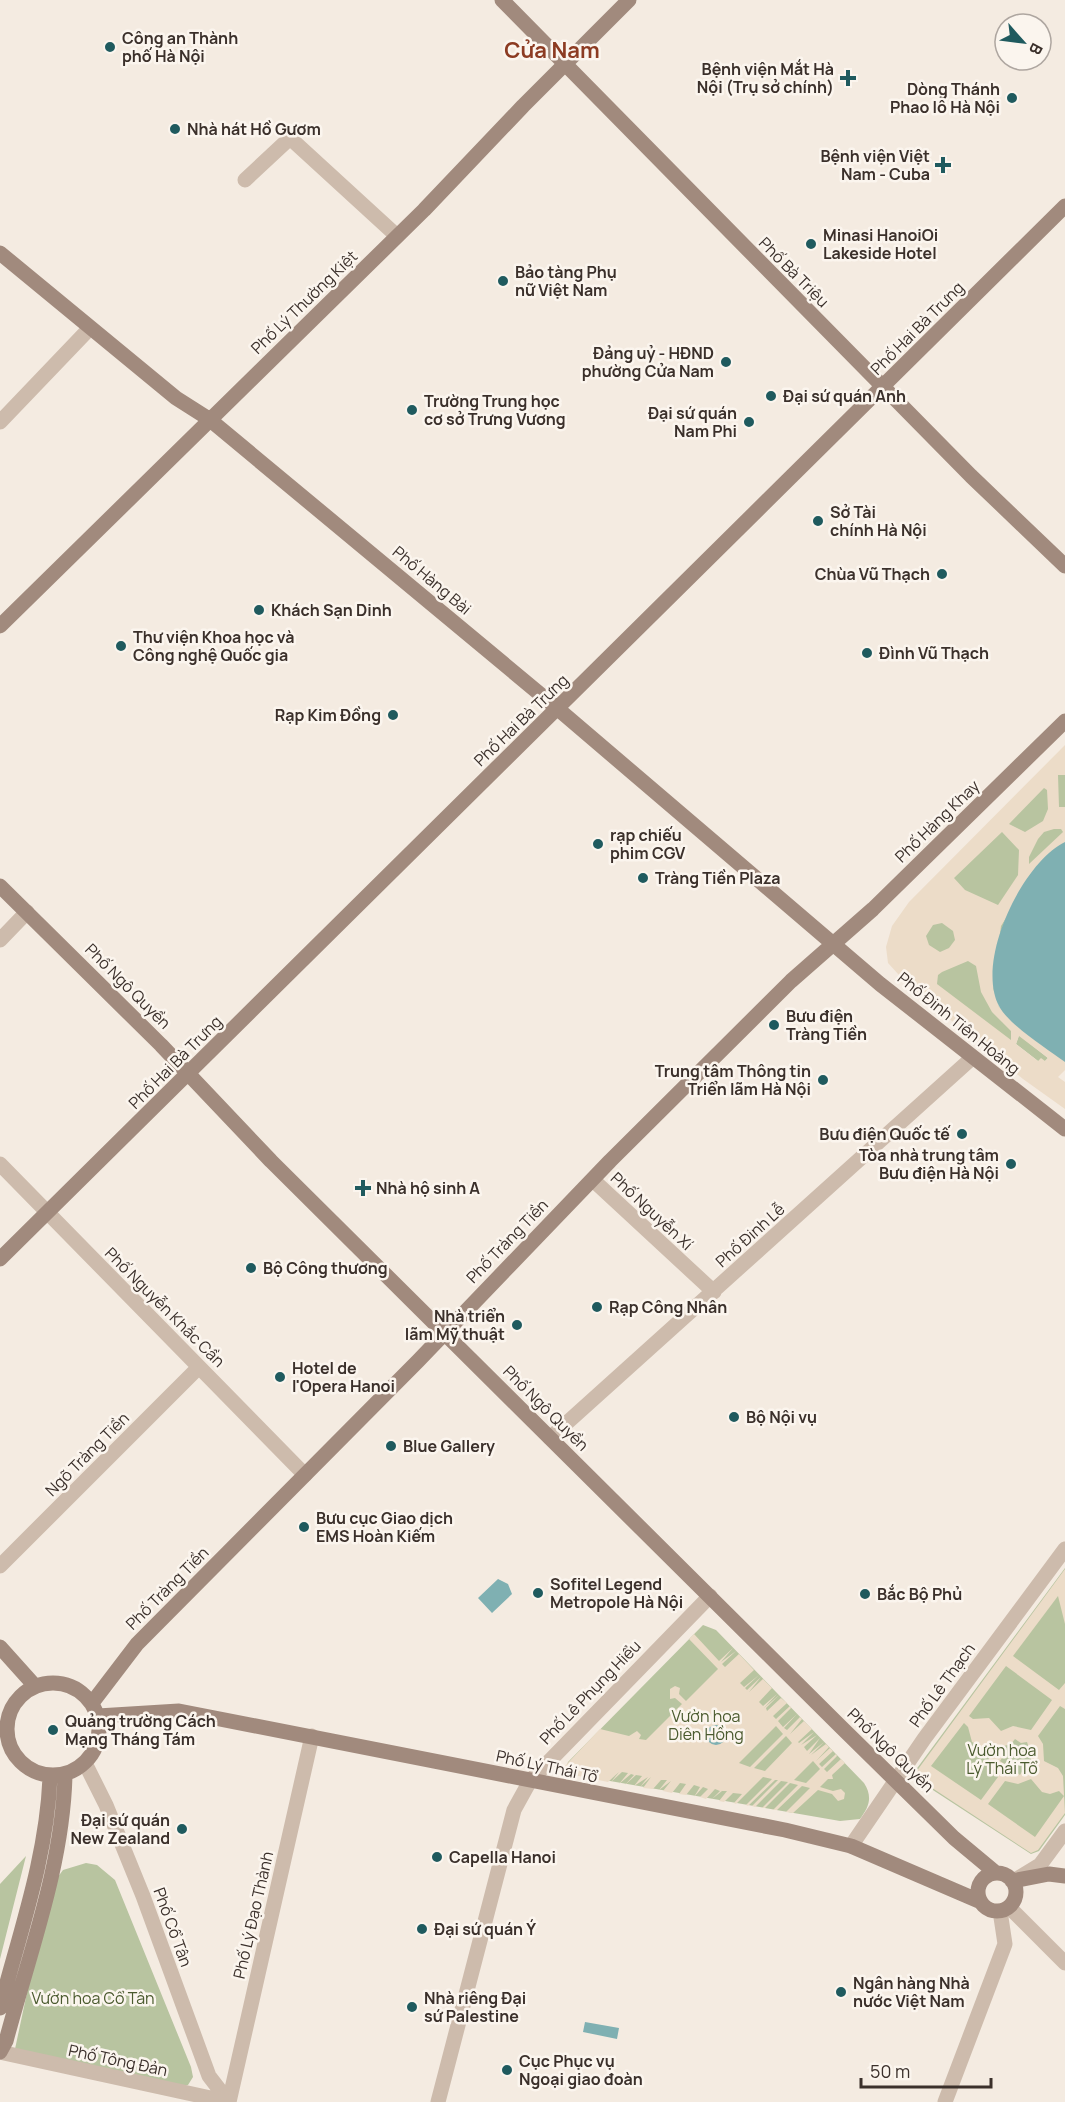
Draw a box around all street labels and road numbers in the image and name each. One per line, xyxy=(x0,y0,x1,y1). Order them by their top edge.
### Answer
street label: Phố Bà Triệu xyxy=(754,232,834,312)
street label: Phố Lý Thường Kiệt xyxy=(246,245,362,359)
street label: Phố Hai Bà Trưng xyxy=(866,277,968,379)
street label: Phố Hàng Bài xyxy=(388,541,476,619)
street label: Phố Hai Bà Trưng xyxy=(469,669,573,771)
street label: Phố Hàng Khay xyxy=(890,775,984,867)
street label: Phố Ngô Quyền xyxy=(80,938,176,1034)
street label: Phố Đinh Tiên Hoàng xyxy=(893,967,1025,1079)
street label: Phố Hai Bà Trưng xyxy=(124,1011,226,1113)
street label: Phố Nguyễn Xí xyxy=(606,1167,698,1255)
street label: Phố Tràng Tiền xyxy=(461,1194,553,1288)
street label: Phố Đinh Lễ xyxy=(711,1198,789,1272)
street label: Phố Nguyễn Khắc Cần xyxy=(100,1242,230,1372)
street label: Phố Ngô Quyền xyxy=(498,1360,594,1456)
street label: Ngõ Tràng Tiền xyxy=(40,1407,134,1501)
street label: Phố Tràng Tiền xyxy=(121,1542,213,1634)
street label: Phố Lê Phụng Hiểu xyxy=(535,1635,645,1749)
street label: Phố Lê Thạch xyxy=(904,1639,980,1731)
street label: Phố Ngô Quyền xyxy=(843,1703,939,1797)
street label: Phố Lý Thái Tổ xyxy=(494,1744,600,1788)
street label: Phố Lý Đạo Thành xyxy=(228,1849,278,1981)
street label: Phố Cổ Tân xyxy=(149,1884,197,1970)
street label: Phố Tông Đản xyxy=(66,2039,170,2081)

